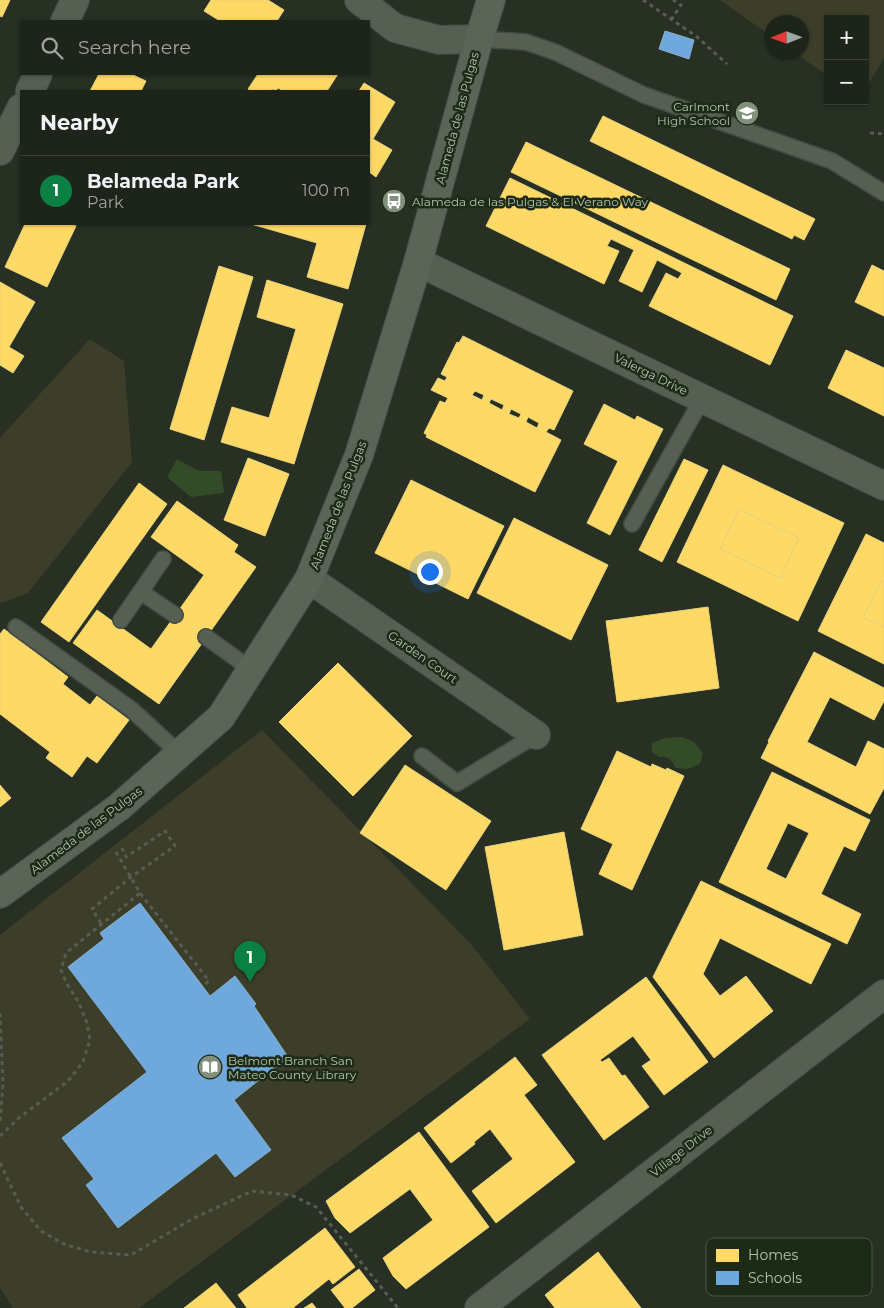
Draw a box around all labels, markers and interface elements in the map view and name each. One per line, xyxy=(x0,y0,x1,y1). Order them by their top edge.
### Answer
north arrow xyxy=(764,15,809,60)
map controls xyxy=(824,15,869,105)
button: + xyxy=(824,15,869,60)
search box xyxy=(20,20,370,75)
icon: search xyxy=(38,34,66,62)
text: Search here xyxy=(78,36,191,59)
street label: Alameda de las Pulgas xyxy=(432,50,482,186)
button: − xyxy=(824,60,869,105)
place label: Carlmont High School xyxy=(657,99,730,128)
school or university icon: Carlmont High School xyxy=(734,100,760,126)
text: Nearby xyxy=(40,110,119,135)
text: Belameda Park xyxy=(87,170,239,193)
text: 1 xyxy=(53,181,59,200)
text: 100 m xyxy=(302,181,350,200)
bus stop icon: Alameda de las Pulgas & El Verano Way xyxy=(381,188,407,214)
text: Park xyxy=(87,193,124,212)
place label: Alameda de las Pulgas & El Verano Way xyxy=(412,194,649,209)
street label: Valerga Drive xyxy=(612,350,690,398)
street label: Alameda de las Pulgas xyxy=(307,439,369,571)
your location xyxy=(417,559,443,585)
street label: Garden Court xyxy=(385,628,461,687)
street label: Alameda de las Pulgas xyxy=(27,783,145,877)
pin: 1 xyxy=(234,941,266,982)
place label: Belmont Branch San Mateo County Library xyxy=(228,1053,357,1082)
library icon: Belmont Branch San Mateo County Library xyxy=(197,1054,223,1080)
street label: Village Drive xyxy=(647,1122,715,1180)
legend xyxy=(706,1238,872,1296)
text: Homes xyxy=(748,1246,798,1264)
text: Schools xyxy=(748,1269,802,1287)

